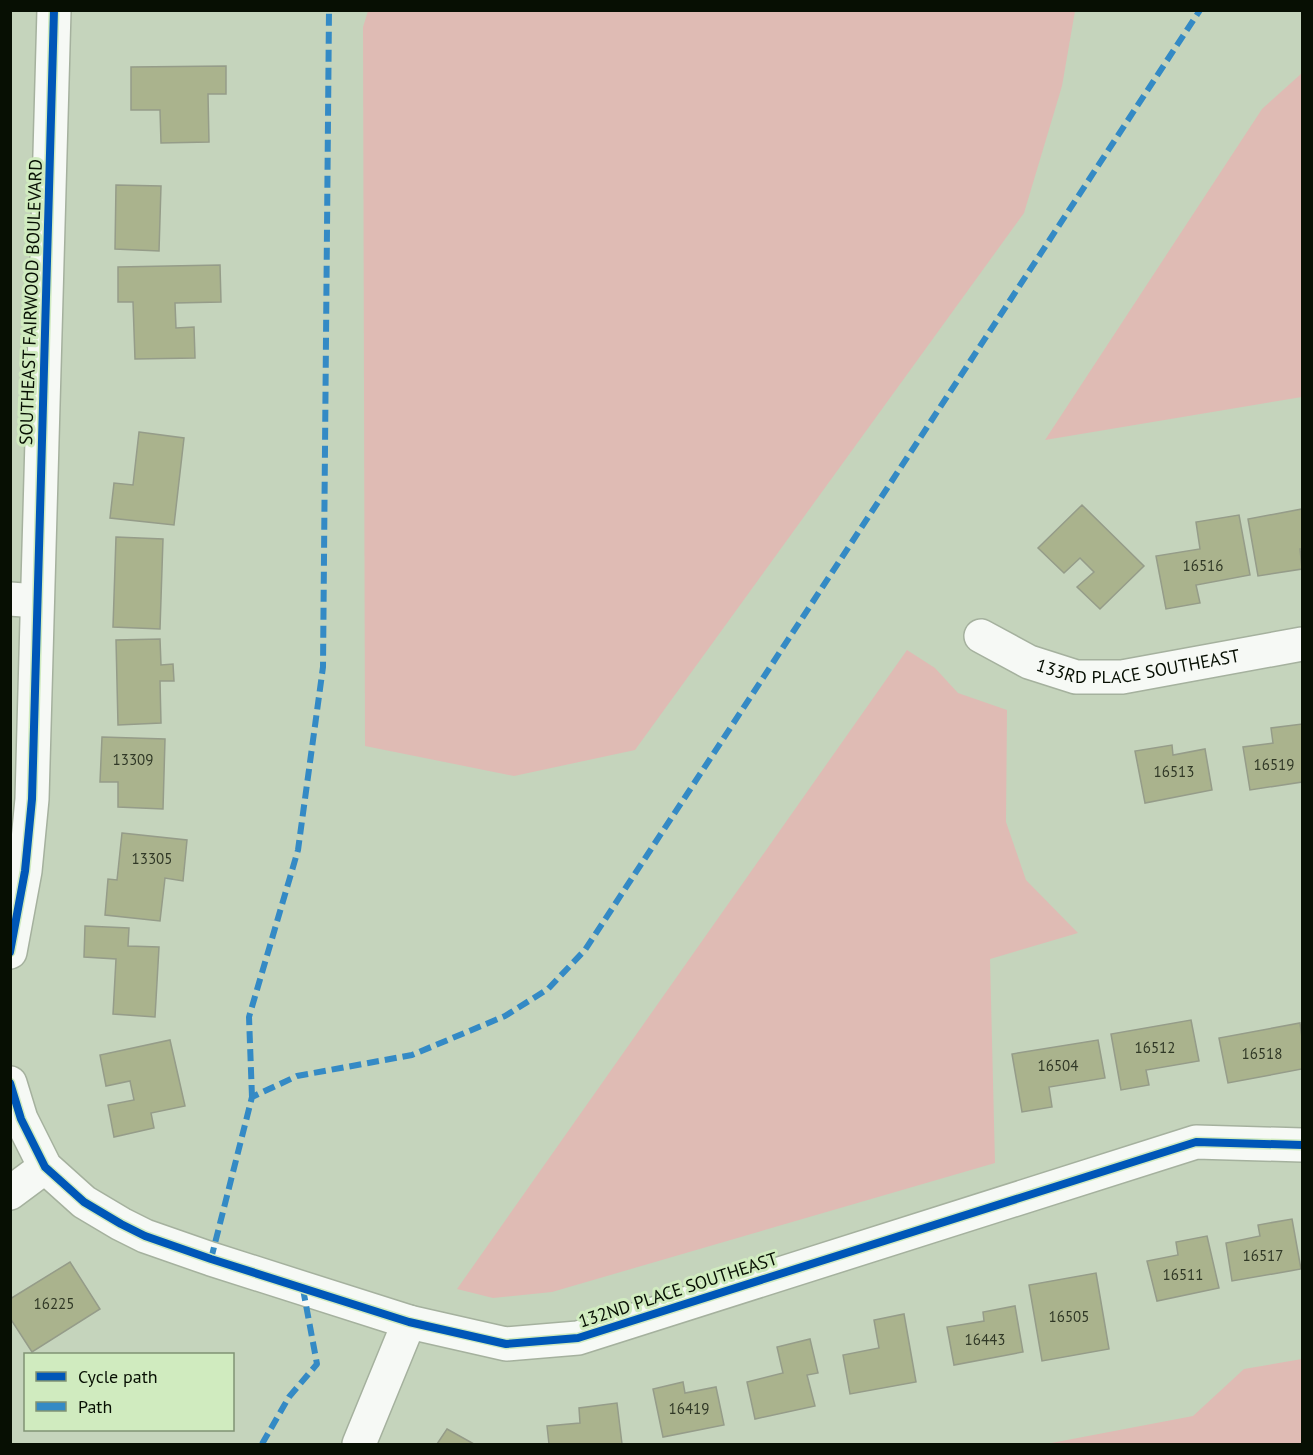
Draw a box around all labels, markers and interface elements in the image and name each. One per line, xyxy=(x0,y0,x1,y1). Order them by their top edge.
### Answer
street label: SOUTHEAST FAIRWOOD BOULEVARD xyxy=(14,159,47,445)
house number: 16516 xyxy=(1183,556,1223,575)
street label: 133RD PLACE SOUTHEAST xyxy=(1033,644,1241,688)
house number: 13309 xyxy=(113,750,153,769)
house number: 16519 xyxy=(1254,755,1294,774)
house number: 16513 xyxy=(1154,762,1194,781)
house number: 13305 xyxy=(132,849,172,868)
house number: 16512 xyxy=(1135,1038,1175,1057)
house number: 16518 xyxy=(1242,1044,1282,1063)
house number: 16504 xyxy=(1038,1056,1078,1075)
street label: 132ND PLACE SOUTHEAST xyxy=(575,1246,780,1333)
house number: 16517 xyxy=(1243,1246,1283,1265)
house number: 16511 xyxy=(1163,1265,1203,1284)
house number: 16225 xyxy=(34,1294,74,1313)
house number: 16505 xyxy=(1049,1307,1089,1326)
house number: 16443 xyxy=(965,1330,1005,1349)
legend xyxy=(24,1353,234,1431)
text: Cycle path xyxy=(78,1365,158,1388)
text: Path xyxy=(78,1395,112,1418)
house number: 16419 xyxy=(669,1399,709,1418)

